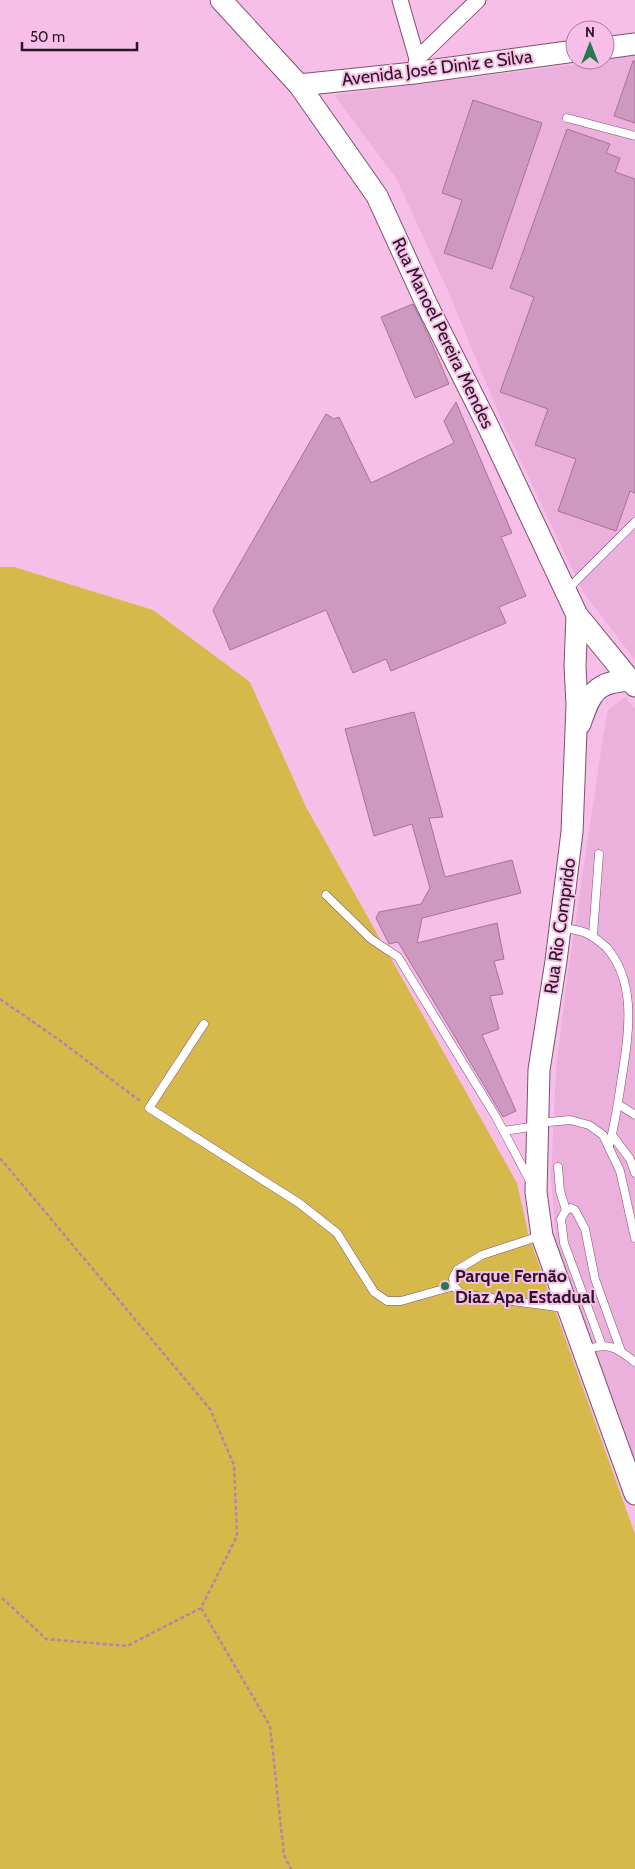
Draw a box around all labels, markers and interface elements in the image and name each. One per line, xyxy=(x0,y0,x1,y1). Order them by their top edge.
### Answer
scale bar xyxy=(22,20,138,52)
north arrow xyxy=(565,20,615,70)
text: N xyxy=(585,23,595,41)
text: 50 m xyxy=(30,28,65,46)
street label: Avenida José Diniz e Silva xyxy=(340,45,534,91)
street label: Rua Manoel Pereira Mendes xyxy=(387,234,499,432)
street label: Rua Rio Comprido xyxy=(540,856,580,995)
place label: Parque Fernão Diaz Apa Estadual xyxy=(455,1265,595,1308)
marker: Parque Fernão Diaz Apa Estadual xyxy=(439,1280,451,1292)

